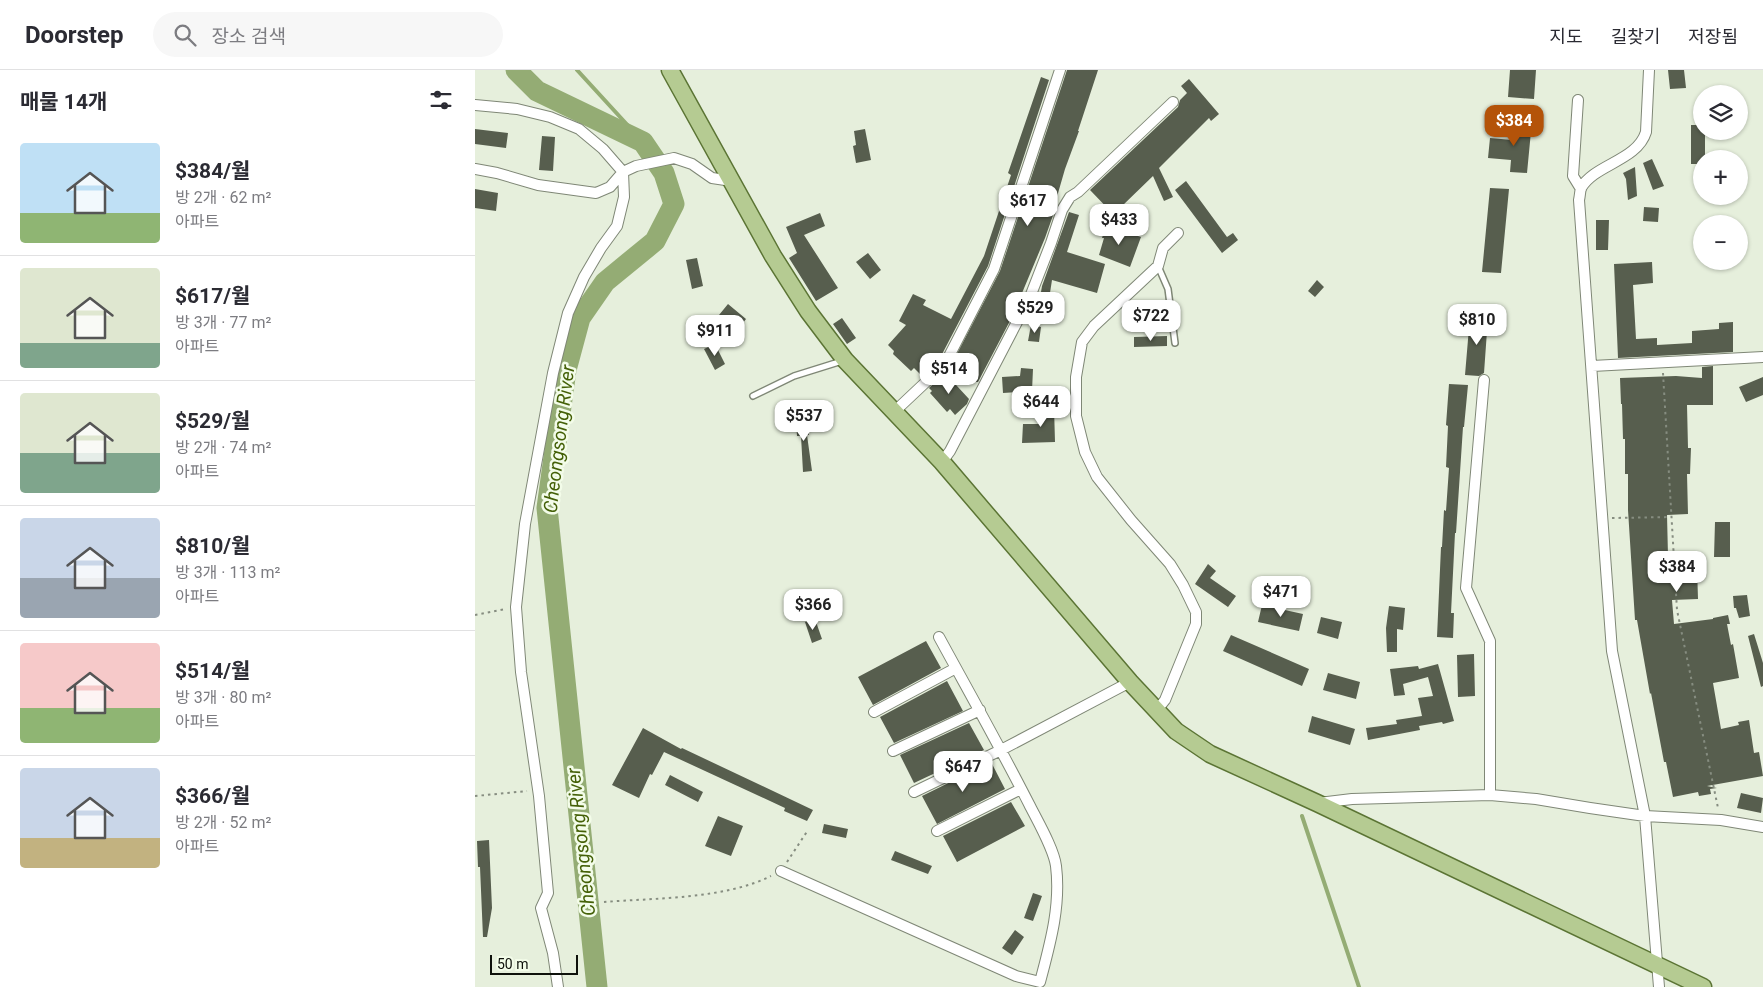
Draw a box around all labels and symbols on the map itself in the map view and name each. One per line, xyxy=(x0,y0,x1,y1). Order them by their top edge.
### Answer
pin: $384 xyxy=(1484,104,1544,147)
pin: $617 xyxy=(998,184,1058,227)
pin: $433 xyxy=(1089,204,1149,246)
pin: $529 xyxy=(1005,292,1065,334)
pin: $722 xyxy=(1121,300,1181,342)
pin: $810 xyxy=(1447,304,1507,346)
pin: $911 xyxy=(685,314,745,357)
pin: $514 xyxy=(919,352,979,395)
water label: Cheongsong River xyxy=(539,363,580,514)
pin: $644 xyxy=(1011,386,1071,428)
pin: $537 xyxy=(774,400,834,442)
pin: $384 xyxy=(1647,550,1707,593)
pin: $471 xyxy=(1251,576,1311,618)
pin: $366 xyxy=(783,588,843,631)
pin: $647 xyxy=(933,750,993,793)
water label: Cheongsong River xyxy=(562,766,600,917)
scale bar xyxy=(490,952,577,975)

